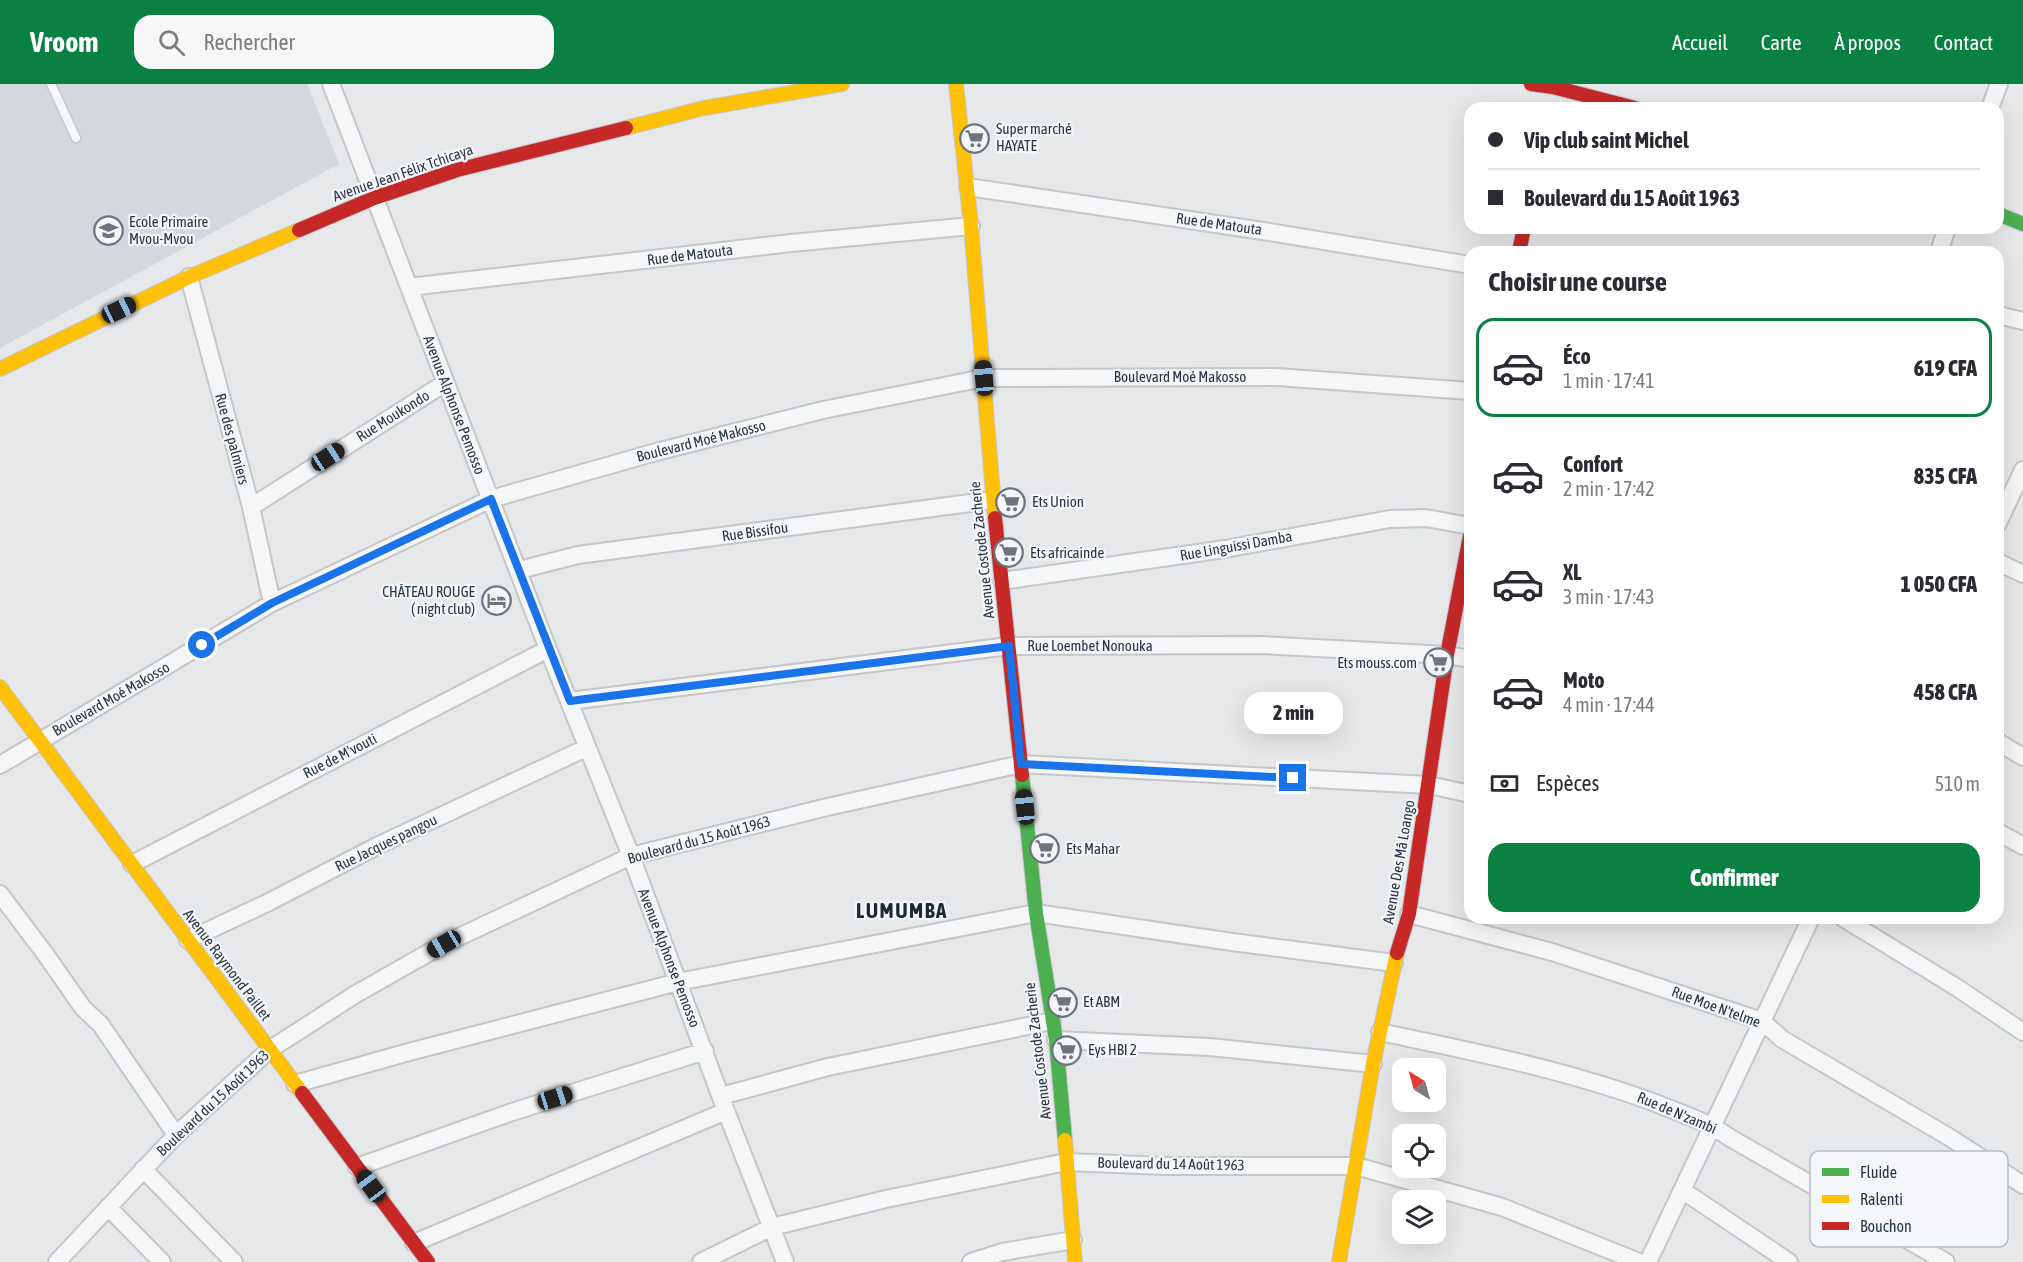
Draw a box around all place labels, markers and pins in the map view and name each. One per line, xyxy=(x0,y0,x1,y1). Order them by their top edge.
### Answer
place label: Super marché HAYATE xyxy=(996,120,1072,154)
supermarket icon: Super marché HAYATE xyxy=(959,122,991,154)
place label: Ecole Primaire Mvou-Mvou xyxy=(129,213,209,247)
school or university icon: Ecole Primaire Mvou-Mvou xyxy=(92,215,124,247)
supermarket icon: Ets Union xyxy=(995,486,1027,518)
place label: Ets Union xyxy=(1032,493,1084,510)
supermarket icon: Ets africainde xyxy=(993,537,1025,569)
place label: Ets africainde xyxy=(1030,544,1104,561)
place label: CHÂTEAU ROUGE ( night club) xyxy=(382,583,476,617)
hotel icon: CHÂTEAU ROUGE ( night club) xyxy=(480,585,512,617)
supermarket icon: Ets mouss.com xyxy=(1422,647,1454,679)
place label: Ets mouss.com xyxy=(1337,654,1417,671)
supermarket icon: Ets Mahar xyxy=(1029,833,1061,865)
place label: Ets Mahar xyxy=(1066,840,1120,857)
supermarket icon: Et ABM xyxy=(1046,986,1078,1018)
place label: Et ABM xyxy=(1083,993,1120,1010)
supermarket icon: Eys HBI 2 xyxy=(1051,1034,1083,1066)
place label: Eys HBI 2 xyxy=(1088,1041,1137,1058)

